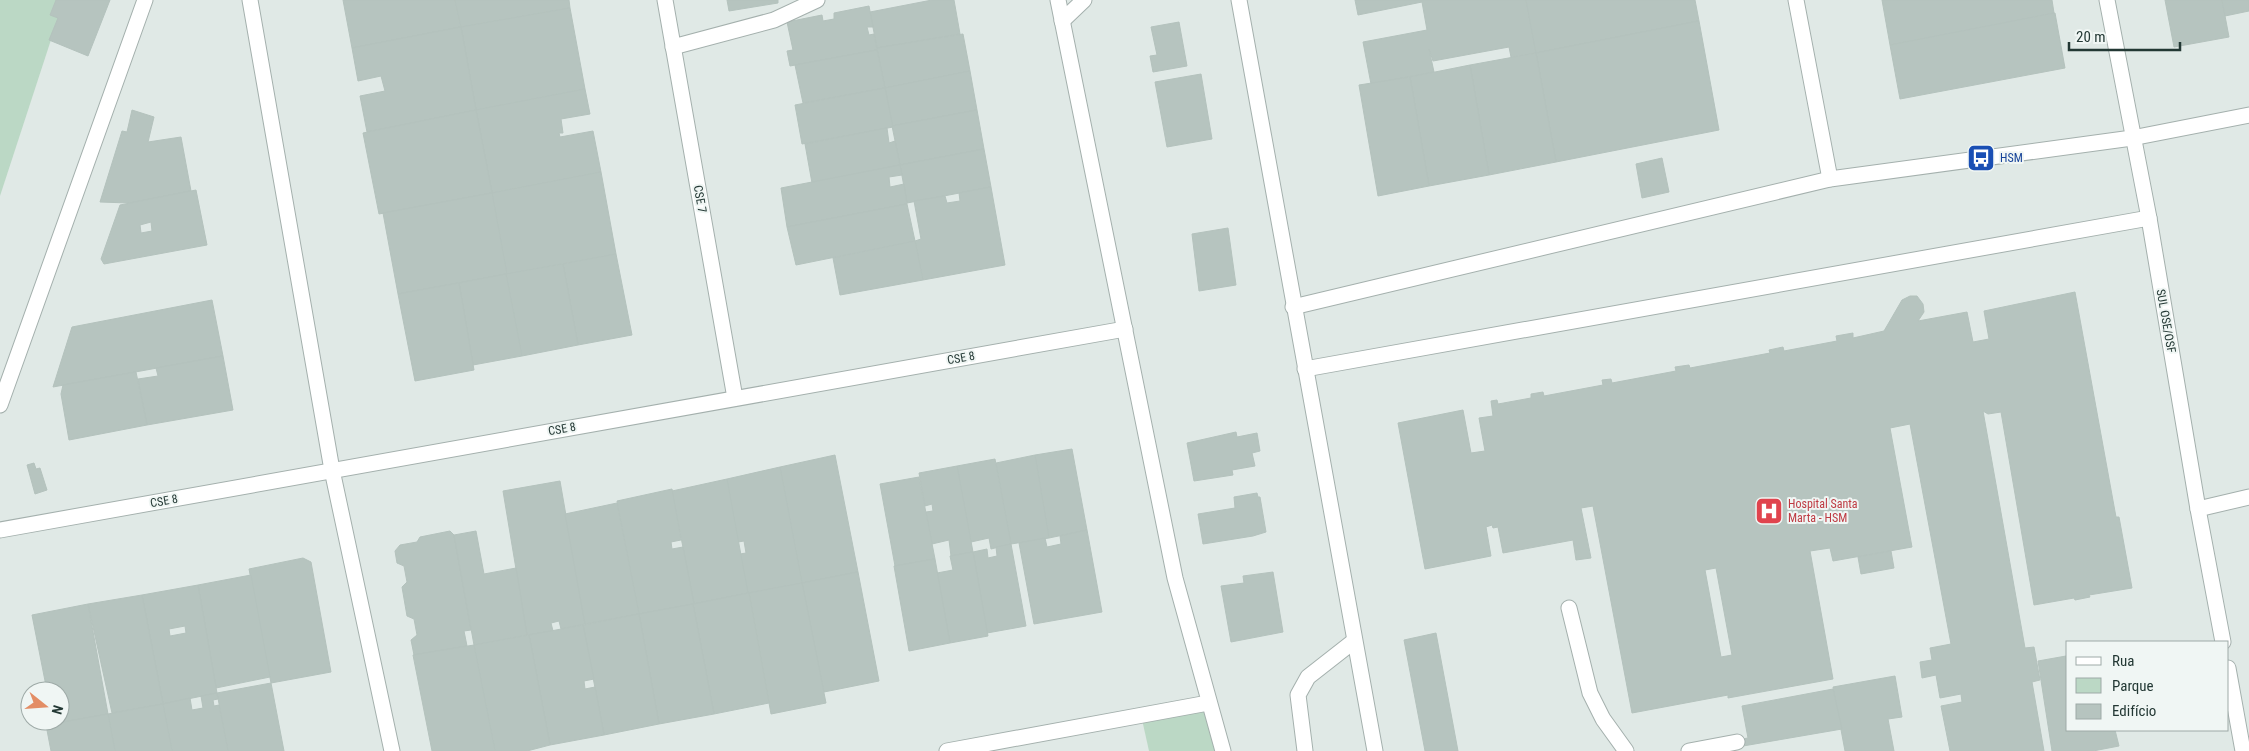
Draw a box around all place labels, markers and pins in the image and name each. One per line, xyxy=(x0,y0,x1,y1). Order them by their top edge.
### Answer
bus stop icon: HSM xyxy=(1966,143,1996,173)
place label: HSM xyxy=(2000,151,2023,165)
hospital icon: Hospital Santa Marta - HSM xyxy=(1754,496,1784,526)
place label: Hospital Santa Marta - HSM xyxy=(1788,497,1858,525)

